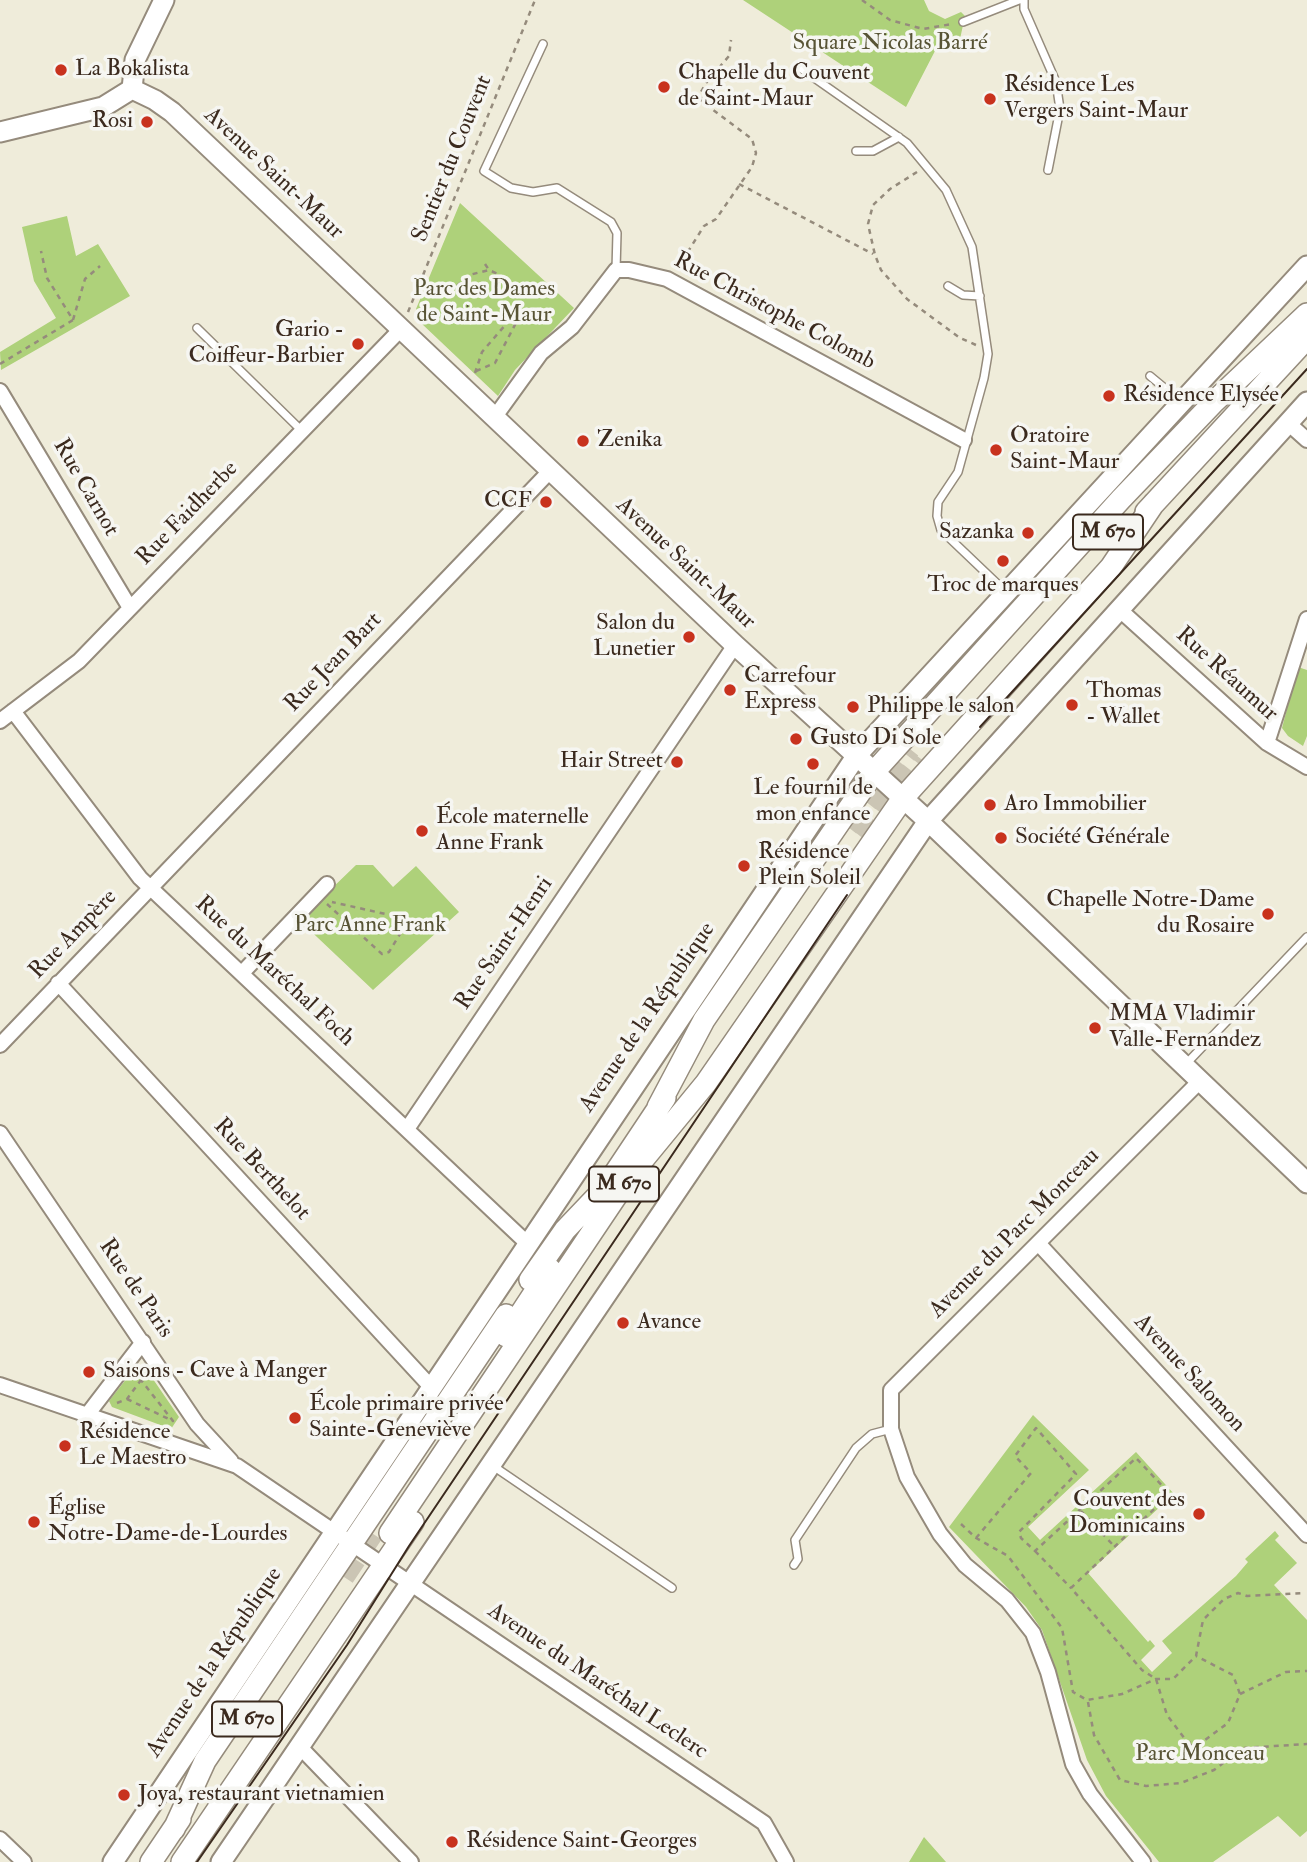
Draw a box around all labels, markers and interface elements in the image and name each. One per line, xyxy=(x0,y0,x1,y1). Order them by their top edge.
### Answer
park label: Square Nicolas Barré xyxy=(793,30,987,58)
place label: La Bokalista xyxy=(75,56,189,84)
place label: Chapelle du Couvent de Saint-Maur xyxy=(678,60,870,114)
marker: La Bokalista xyxy=(53,62,69,78)
street label: Sentier du Couvent xyxy=(407,72,499,246)
place label: Résidence Les Vergers Saint-Maur xyxy=(1004,72,1188,126)
marker: Chapelle du Couvent de Saint-Maur xyxy=(656,79,672,95)
marker: Résidence Les Vergers Saint-Maur xyxy=(982,91,998,107)
street label: Avenue Saint-Maur xyxy=(197,102,349,246)
place label: Rosi xyxy=(92,108,133,136)
marker: Rosi xyxy=(139,114,155,130)
street label: Rue Christophe Colomb xyxy=(669,247,879,377)
park label: Parc des Dames de Saint-Maur xyxy=(413,276,555,330)
place label: Gario - Coiffeur-Barbier xyxy=(189,317,344,371)
marker: Gario - Coiffeur-Barbier xyxy=(350,336,366,352)
place label: Résidence Elysée xyxy=(1123,382,1279,410)
marker: Résidence Elysée xyxy=(1101,388,1117,404)
place label: Oratoire Saint-Maur xyxy=(1010,423,1119,477)
place label: Zenika xyxy=(597,427,662,455)
marker: Zenika xyxy=(575,433,591,449)
street label: Rue Carnot xyxy=(46,434,124,542)
marker: Oratoire Saint-Maur xyxy=(988,442,1004,458)
street label: Rue Faidherbe xyxy=(131,456,245,572)
place label: CCF xyxy=(484,488,532,516)
street label: Avenue Saint-Maur xyxy=(609,492,761,636)
marker: CCF xyxy=(538,494,554,510)
road number: M 670 xyxy=(1073,514,1143,550)
place label: Sazanka xyxy=(939,519,1014,547)
marker: Sazanka xyxy=(1020,525,1036,541)
marker: Troc de marques xyxy=(995,553,1011,569)
place label: Troc de marques xyxy=(927,572,1079,600)
street label: Rue Jean Bart xyxy=(280,607,388,719)
place label: Salon du Lunetier xyxy=(593,610,675,664)
street label: Rue Réaumur xyxy=(1169,622,1283,728)
marker: Salon du Lunetier xyxy=(681,629,697,645)
place label: Carrefour Express xyxy=(744,663,836,717)
place label: Thomas - Wallet xyxy=(1086,678,1161,732)
marker: Carrefour Express xyxy=(722,682,738,698)
place label: Philippe le salon xyxy=(867,693,1015,721)
marker: Thomas - Wallet xyxy=(1064,697,1080,713)
marker: Philippe le salon xyxy=(845,699,861,715)
place label: Gusto Di Sole xyxy=(810,725,941,753)
marker: Gusto Di Sole xyxy=(788,731,804,747)
place label: Hair Street xyxy=(560,748,663,776)
marker: Hair Street xyxy=(669,754,685,770)
marker: Le fournil de mon enfance xyxy=(805,756,821,772)
place label: Le fournil de mon enfance xyxy=(753,775,873,829)
place label: Aro Immobilier xyxy=(1004,791,1146,819)
marker: Aro Immobilier xyxy=(982,797,998,813)
place label: École maternelle Anne Frank xyxy=(436,804,589,858)
marker: École maternelle Anne Frank xyxy=(414,823,430,839)
place label: Société Générale xyxy=(1015,824,1170,852)
marker: Société Générale xyxy=(993,830,1009,846)
place label: Résidence Plein Soleil xyxy=(758,839,861,893)
marker: Résidence Plein Soleil xyxy=(736,858,752,874)
street label: Rue Saint-Henri xyxy=(450,872,560,1016)
street label: Rue Ampère xyxy=(24,884,124,986)
place label: Chapelle Notre-Dame du Rosaire xyxy=(1046,887,1254,941)
street label: Rue du Maréchal Foch xyxy=(188,891,360,1053)
marker: Chapelle Notre-Dame du Rosaire xyxy=(1260,906,1276,922)
park label: Parc Anne Frank xyxy=(294,912,446,940)
street label: Avenue de la République xyxy=(574,918,722,1118)
place label: MMA Vladimir Valle-Fernandez xyxy=(1109,1001,1261,1055)
marker: MMA Vladimir Valle-Fernandez xyxy=(1087,1020,1103,1036)
street label: Rue Berthelot xyxy=(207,1113,315,1227)
street label: Avenue du Parc Monceau xyxy=(924,1143,1106,1325)
road number: M 670 xyxy=(589,1166,659,1202)
street label: Rue de Paris xyxy=(92,1234,178,1344)
place label: Avance xyxy=(637,1309,701,1337)
street label: Avenue Salomon xyxy=(1127,1309,1251,1439)
marker: Avance xyxy=(615,1315,631,1331)
place label: Saisons - Cave à Manger xyxy=(103,1358,327,1386)
marker: Saisons - Cave à Manger xyxy=(81,1364,97,1380)
place label: École primaire privée Sainte-Geneviève xyxy=(309,1391,504,1445)
marker: École primaire privée Sainte-Geneviève xyxy=(287,1410,303,1426)
place label: Résidence Le Maestro xyxy=(79,1419,186,1473)
marker: Résidence Le Maestro xyxy=(57,1438,73,1454)
place label: Couvent des Dominicains xyxy=(1069,1487,1185,1541)
place label: Église Notre-Dame-de-Lourdes xyxy=(48,1495,287,1549)
marker: Couvent des Dominicains xyxy=(1191,1506,1207,1522)
marker: Église Notre-Dame-de-Lourdes xyxy=(26,1514,42,1530)
street label: Avenue de la République xyxy=(141,1563,289,1763)
street label: Avenue du Maréchal Leclerc xyxy=(482,1598,712,1766)
road number: M 670 xyxy=(212,1702,282,1736)
park label: Parc Monceau xyxy=(1135,1741,1265,1769)
place label: Joya, restaurant vietnamien xyxy=(138,1781,385,1809)
marker: Joya, restaurant vietnamien xyxy=(116,1787,132,1803)
place label: Résidence Saint-Georges xyxy=(466,1828,697,1856)
marker: Résidence Saint-Georges xyxy=(444,1834,460,1850)

